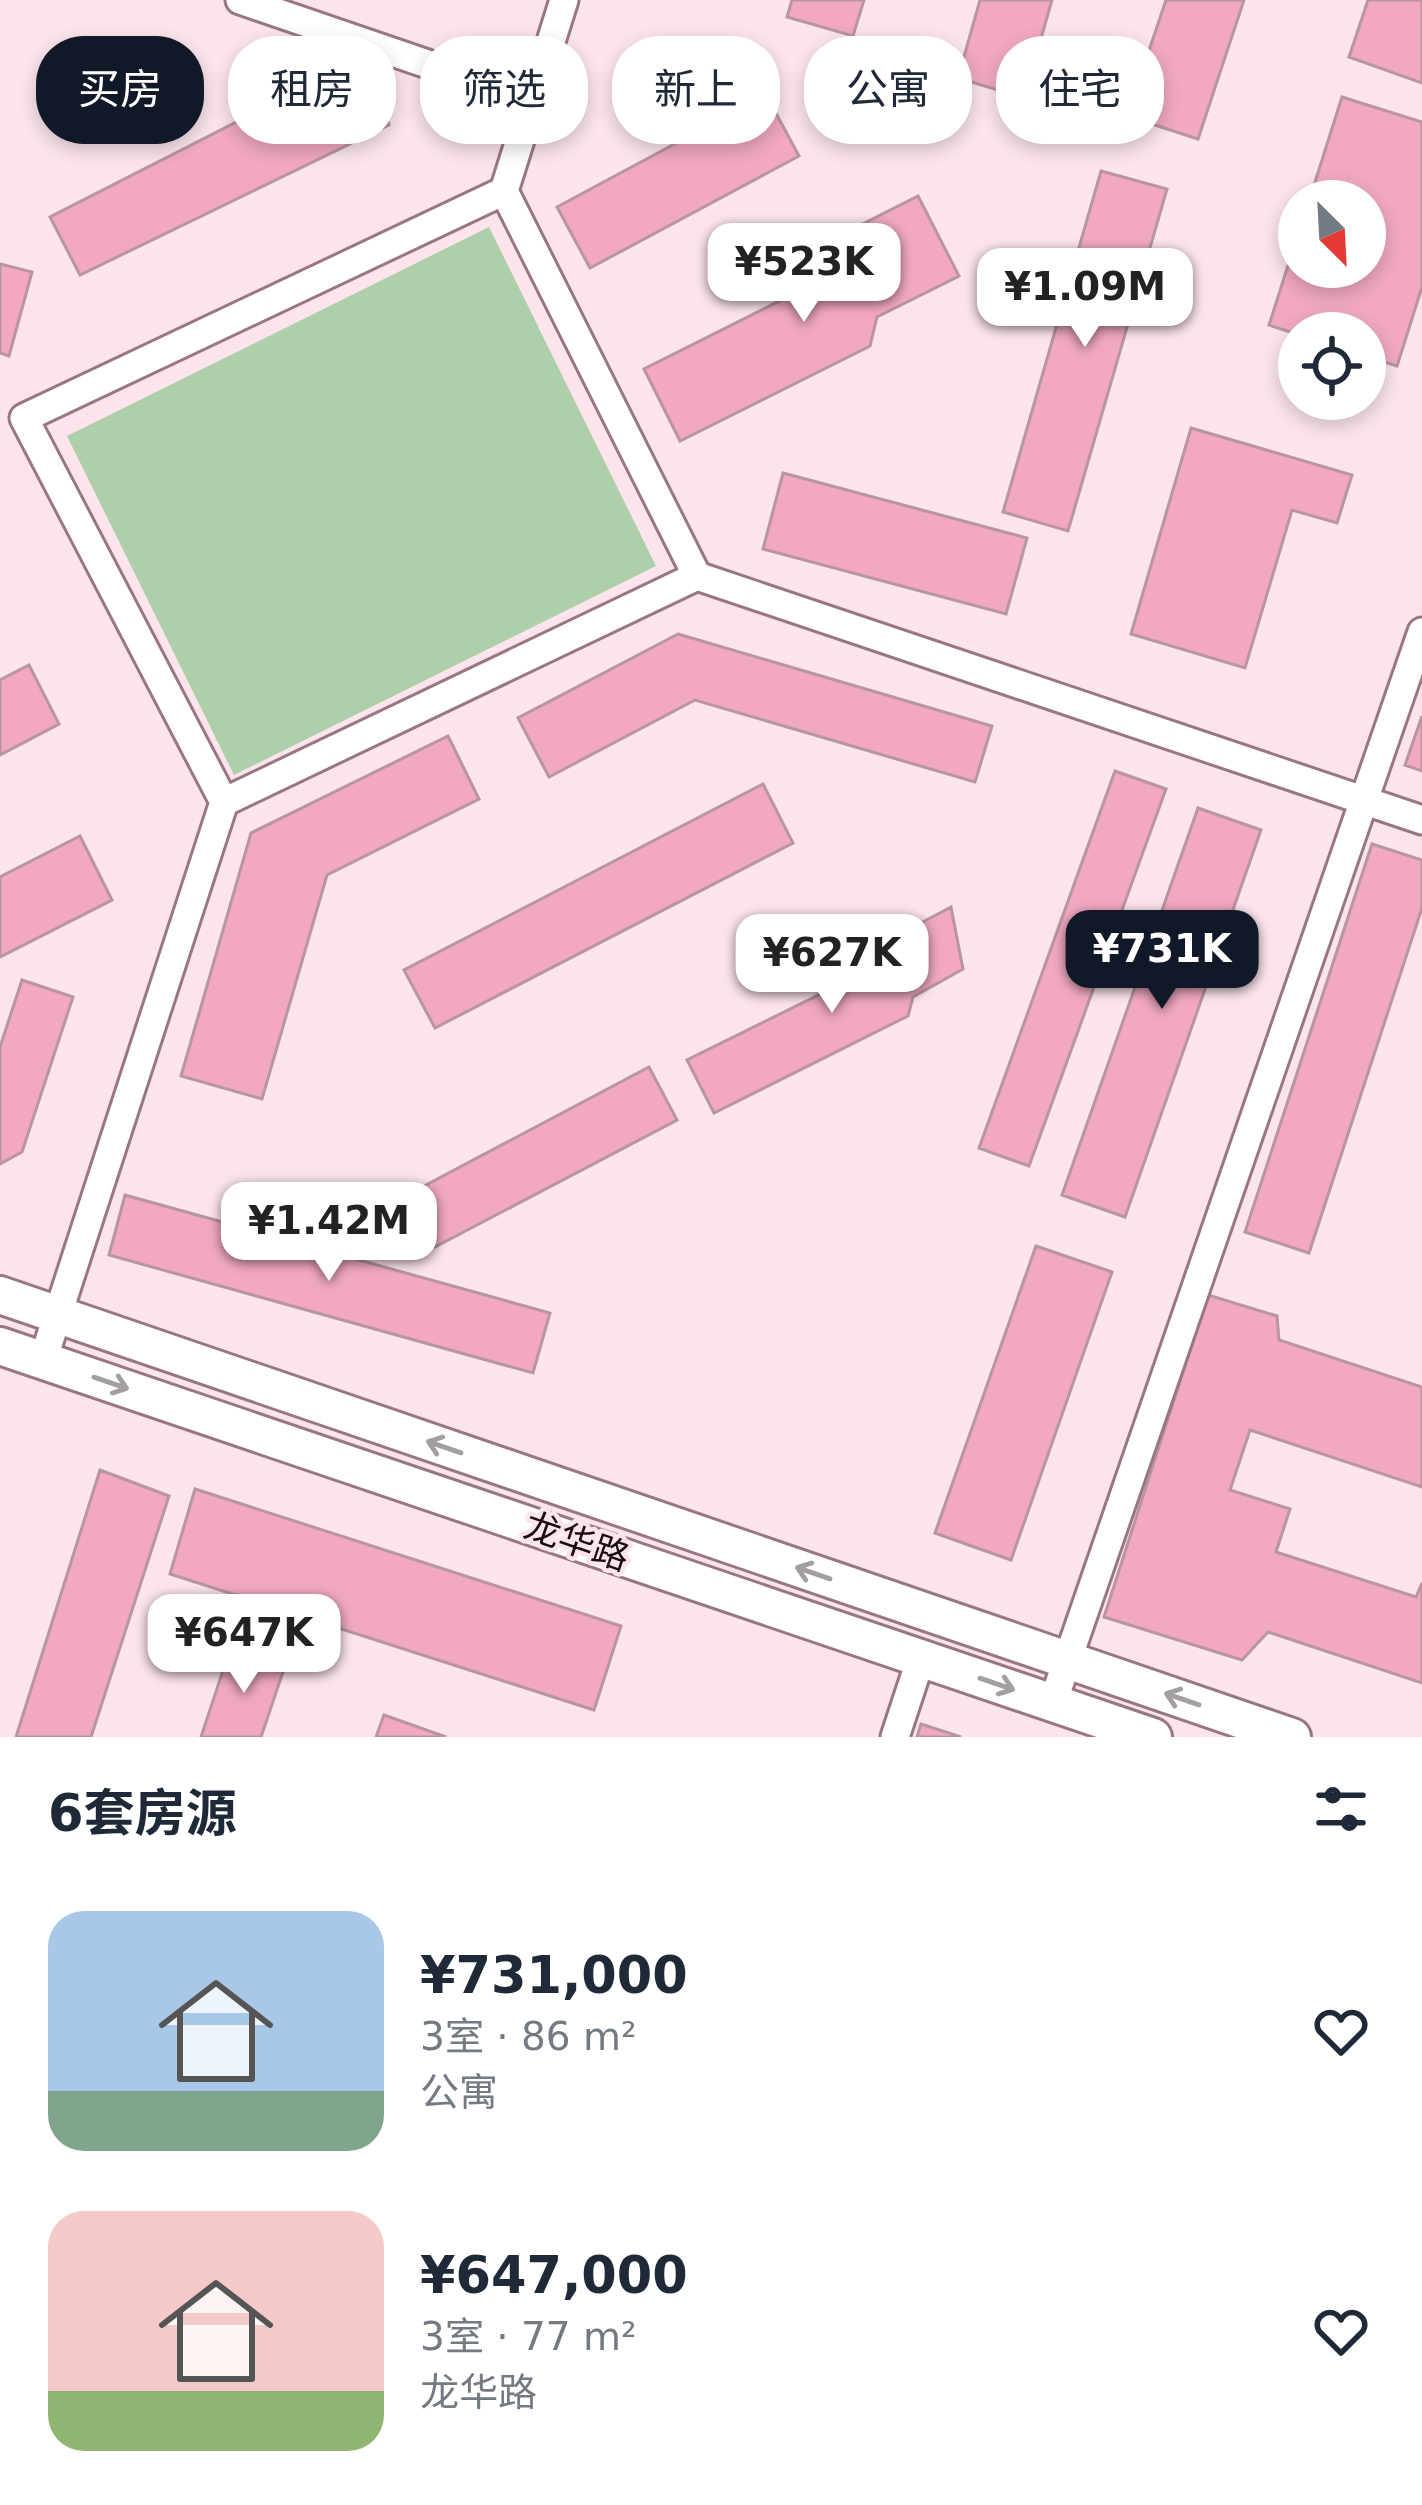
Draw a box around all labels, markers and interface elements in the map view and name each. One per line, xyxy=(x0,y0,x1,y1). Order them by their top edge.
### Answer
chip: 买房 xyxy=(36,36,204,144)
chip: 租房 xyxy=(228,36,396,144)
chip: 筛选 xyxy=(420,36,588,144)
chip: 新上 xyxy=(612,36,780,144)
chip: 公寓 xyxy=(804,36,972,144)
chip: 住宅 xyxy=(996,36,1164,144)
north arrow xyxy=(1278,180,1386,288)
map controls xyxy=(1278,180,1386,420)
pin: ¥523K xyxy=(720,223,888,325)
text: ¥523K xyxy=(735,239,873,284)
pin: ¥1.09M xyxy=(987,248,1183,350)
text: ¥1.09M xyxy=(1004,264,1166,309)
button: locate xyxy=(1278,312,1386,420)
pin: ¥731K xyxy=(1078,910,1246,1012)
pin: ¥627K xyxy=(748,914,916,1016)
text: ¥731K xyxy=(1093,926,1231,971)
text: ¥627K xyxy=(763,930,901,975)
pin: ¥1.42M xyxy=(231,1182,427,1284)
text: ¥1.42M xyxy=(248,1198,410,1243)
one-way arrow xyxy=(91,1374,129,1396)
one-way arrow xyxy=(426,1435,463,1456)
street label: 龙华路 xyxy=(519,1505,635,1578)
one-way arrow xyxy=(795,1561,832,1582)
pin: ¥647K xyxy=(160,1594,328,1696)
text: ¥647K xyxy=(175,1610,313,1655)
one-way arrow xyxy=(977,1674,1015,1696)
one-way arrow xyxy=(1164,1687,1201,1708)
icon: filters xyxy=(1308,1776,1374,1842)
text: 6套房源 xyxy=(48,1784,237,1843)
text: ¥731,000 xyxy=(420,1946,688,2005)
icon: home xyxy=(144,1959,288,2103)
icon: heart xyxy=(1308,1998,1374,2064)
text: 3室 · 86 m² xyxy=(420,2014,637,2059)
text: 公寓 xyxy=(420,2070,498,2115)
text: ¥647,000 xyxy=(420,2246,688,2305)
icon: home xyxy=(144,2259,288,2403)
icon: heart xyxy=(1308,2298,1374,2364)
text: 3室 · 77 m² xyxy=(420,2314,637,2359)
text: 龙华路 xyxy=(420,2370,537,2415)

